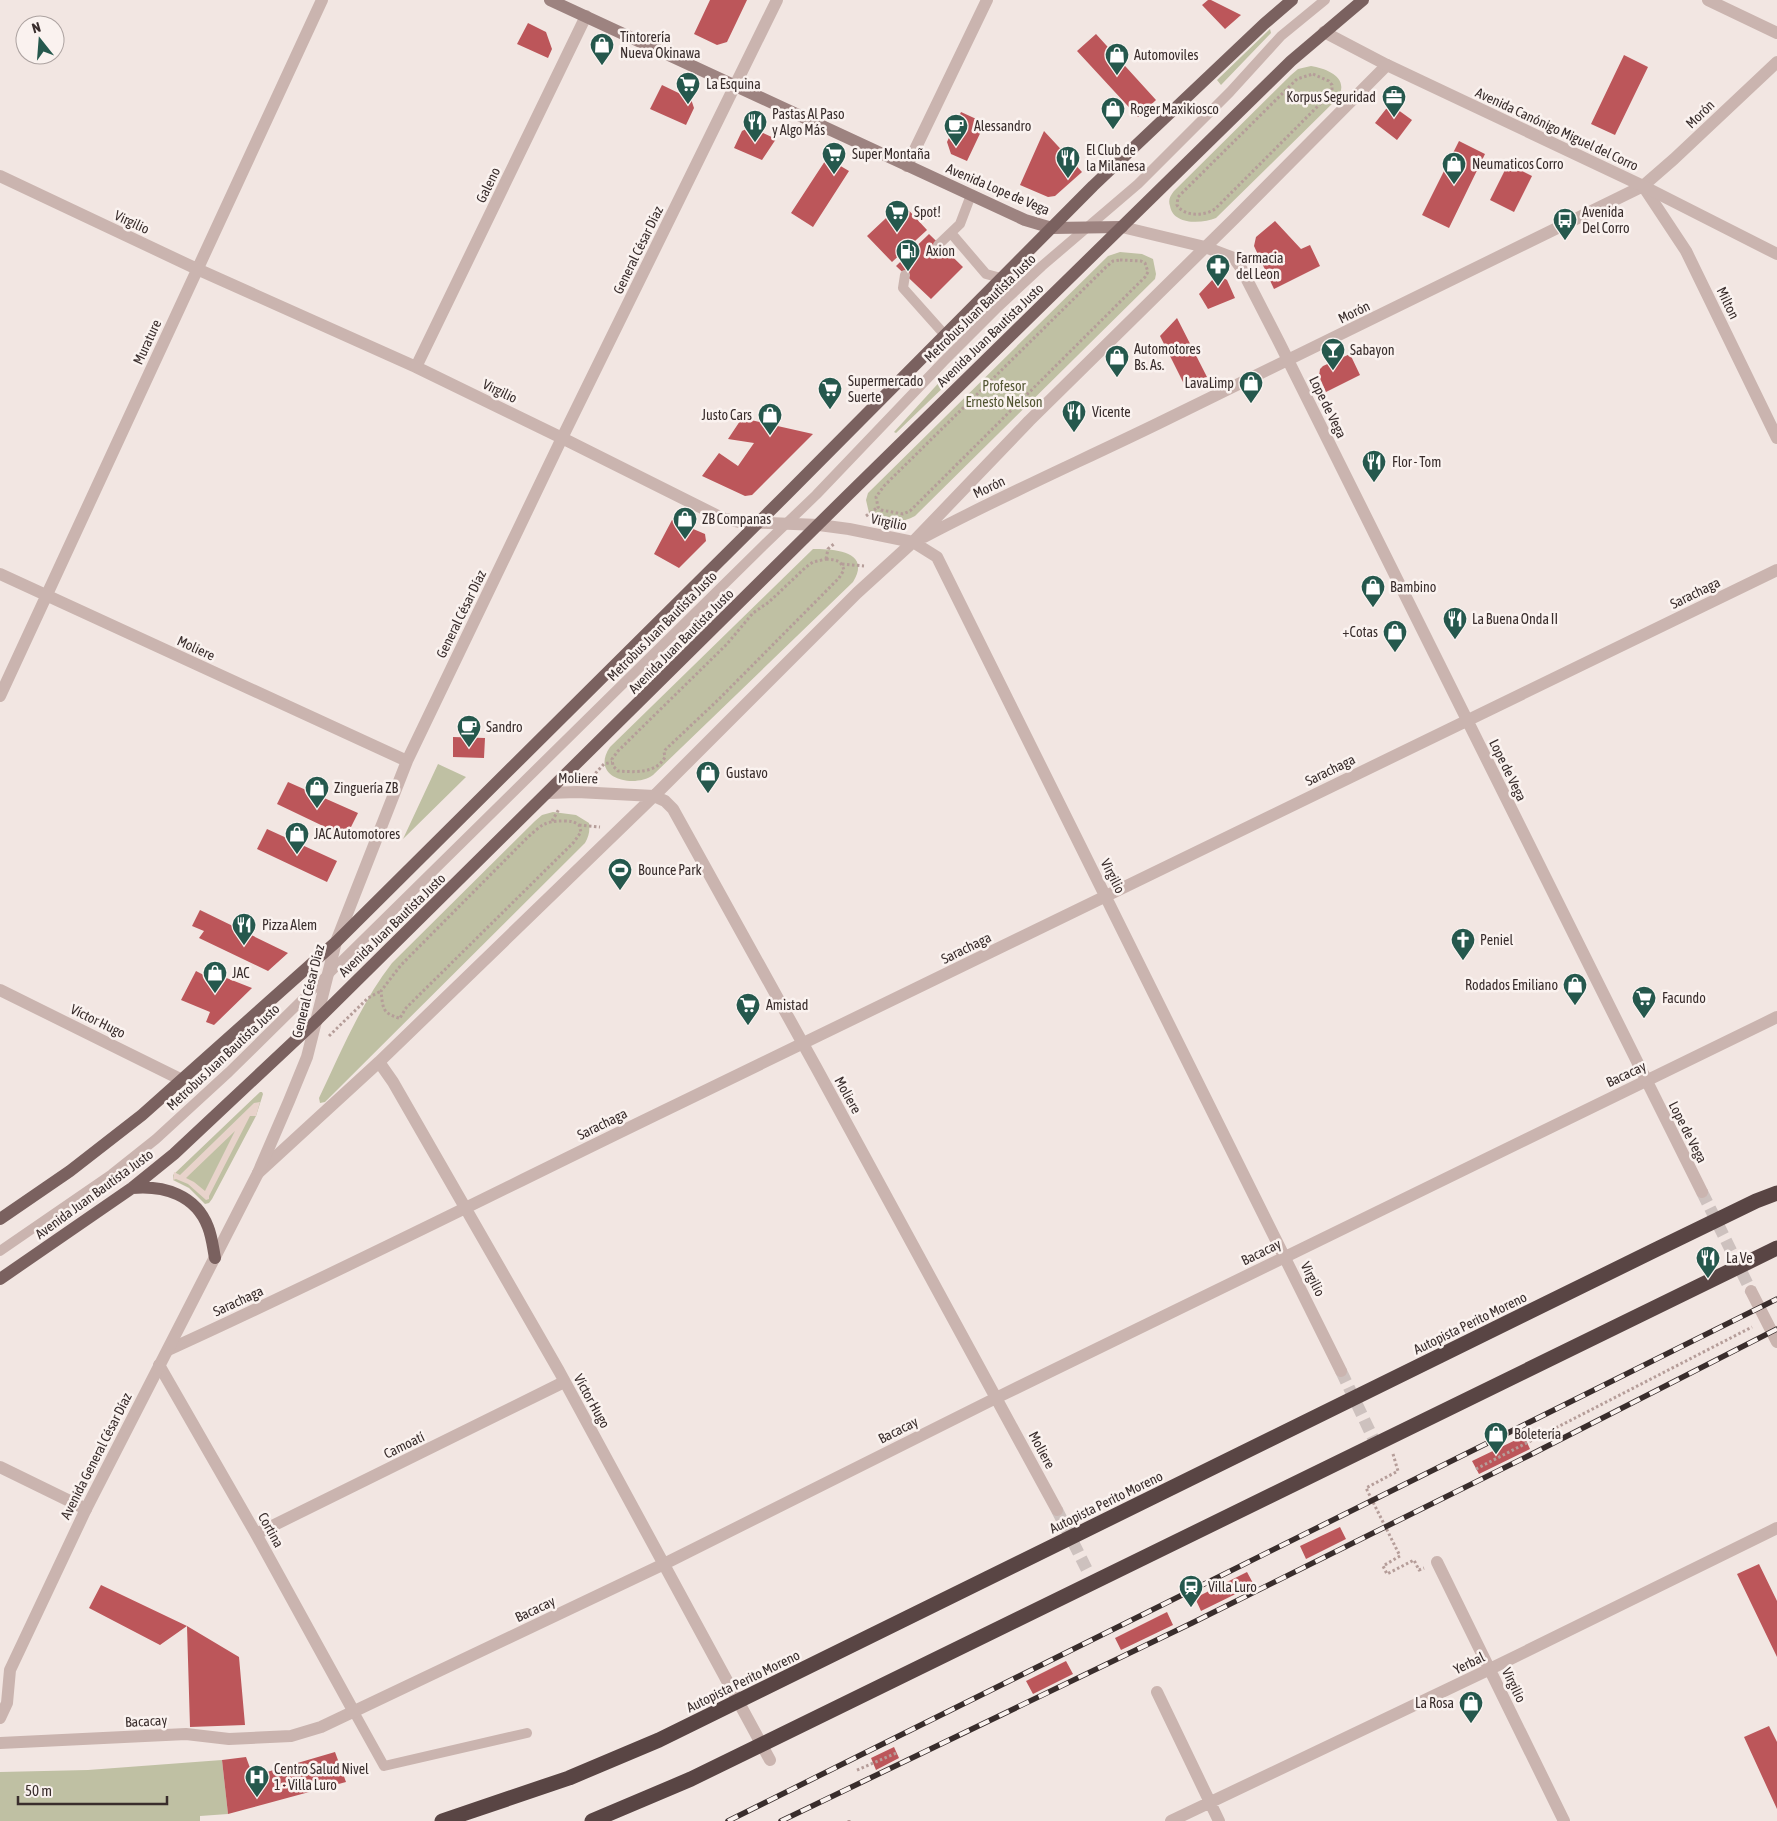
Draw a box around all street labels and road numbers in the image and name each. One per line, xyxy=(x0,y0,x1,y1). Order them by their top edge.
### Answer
street label: Avenida Canónigo Miguel del Corro xyxy=(1473,84,1641,174)
street label: Morón xyxy=(1682,97,1718,131)
street label: Avenida Lope de Vega xyxy=(944,160,1052,218)
street label: Galeno xyxy=(473,165,503,205)
street label: General César Díaz xyxy=(610,203,666,297)
street label: Virgilio xyxy=(112,207,152,237)
street label: Metrobus Juan Bautista Justo xyxy=(921,251,1039,365)
street label: Avenida Juan Bautista Justo xyxy=(934,280,1046,390)
street label: Milton xyxy=(1713,284,1743,322)
street label: Morón xyxy=(1335,297,1373,327)
street label: Murature xyxy=(130,317,164,367)
street label: Lope de Vega xyxy=(1306,373,1350,441)
street label: Virgilio xyxy=(480,376,520,406)
street label: Morón xyxy=(970,473,1008,501)
street label: Virgilio xyxy=(869,510,909,534)
street label: General César Díaz xyxy=(433,567,489,661)
street label: Metrobus Juan Bautista Justo xyxy=(604,568,720,684)
street label: Sarachaga xyxy=(1667,574,1723,612)
street label: Avenida Juan Bautista Justo xyxy=(625,585,737,697)
street label: Moliere xyxy=(175,632,217,664)
street label: Lope de Vega xyxy=(1486,736,1530,804)
street label: Sarachaga xyxy=(1302,751,1358,789)
street label: Moliere xyxy=(558,770,598,786)
street label: Virgilio xyxy=(1098,856,1128,896)
street label: Avenida Juan Bautista Justo xyxy=(336,870,448,980)
street label: Sarachaga xyxy=(938,929,994,967)
street label: General César Díaz xyxy=(289,943,327,1039)
street label: Víctor Hugo xyxy=(68,1001,128,1041)
street label: Metrobus Juan Bautista Justo xyxy=(163,1001,283,1113)
street label: Bacacay xyxy=(1603,1058,1649,1090)
street label: Moliere xyxy=(831,1074,865,1116)
street label: Lope de Vega xyxy=(1666,1099,1710,1165)
street label: Sarachaga xyxy=(574,1105,630,1143)
street label: Avenida Juan Bautista Justo xyxy=(32,1146,156,1242)
street label: Bacacay xyxy=(1238,1235,1284,1268)
street label: Virgilio xyxy=(1298,1259,1328,1299)
street label: Sarachaga xyxy=(210,1282,266,1320)
street label: Autopista Perito Moreno xyxy=(1411,1289,1529,1357)
street label: Víctor Hugo xyxy=(571,1371,613,1431)
street label: Avenida General César Díaz xyxy=(57,1390,135,1522)
street label: Bacacay xyxy=(876,1413,921,1447)
street label: Camoatí xyxy=(381,1428,427,1462)
street label: Moliere xyxy=(1026,1429,1058,1471)
street label: Autopista Perito Moreno xyxy=(1047,1468,1165,1536)
street label: Cortina xyxy=(255,1510,287,1550)
street label: Bacacay xyxy=(512,1593,558,1625)
street label: Autopista Perito Moreno xyxy=(684,1647,802,1715)
street label: Yerbal xyxy=(1451,1649,1487,1677)
street label: Virgilio xyxy=(1499,1665,1529,1705)
street label: Bacacay xyxy=(124,1712,168,1730)

